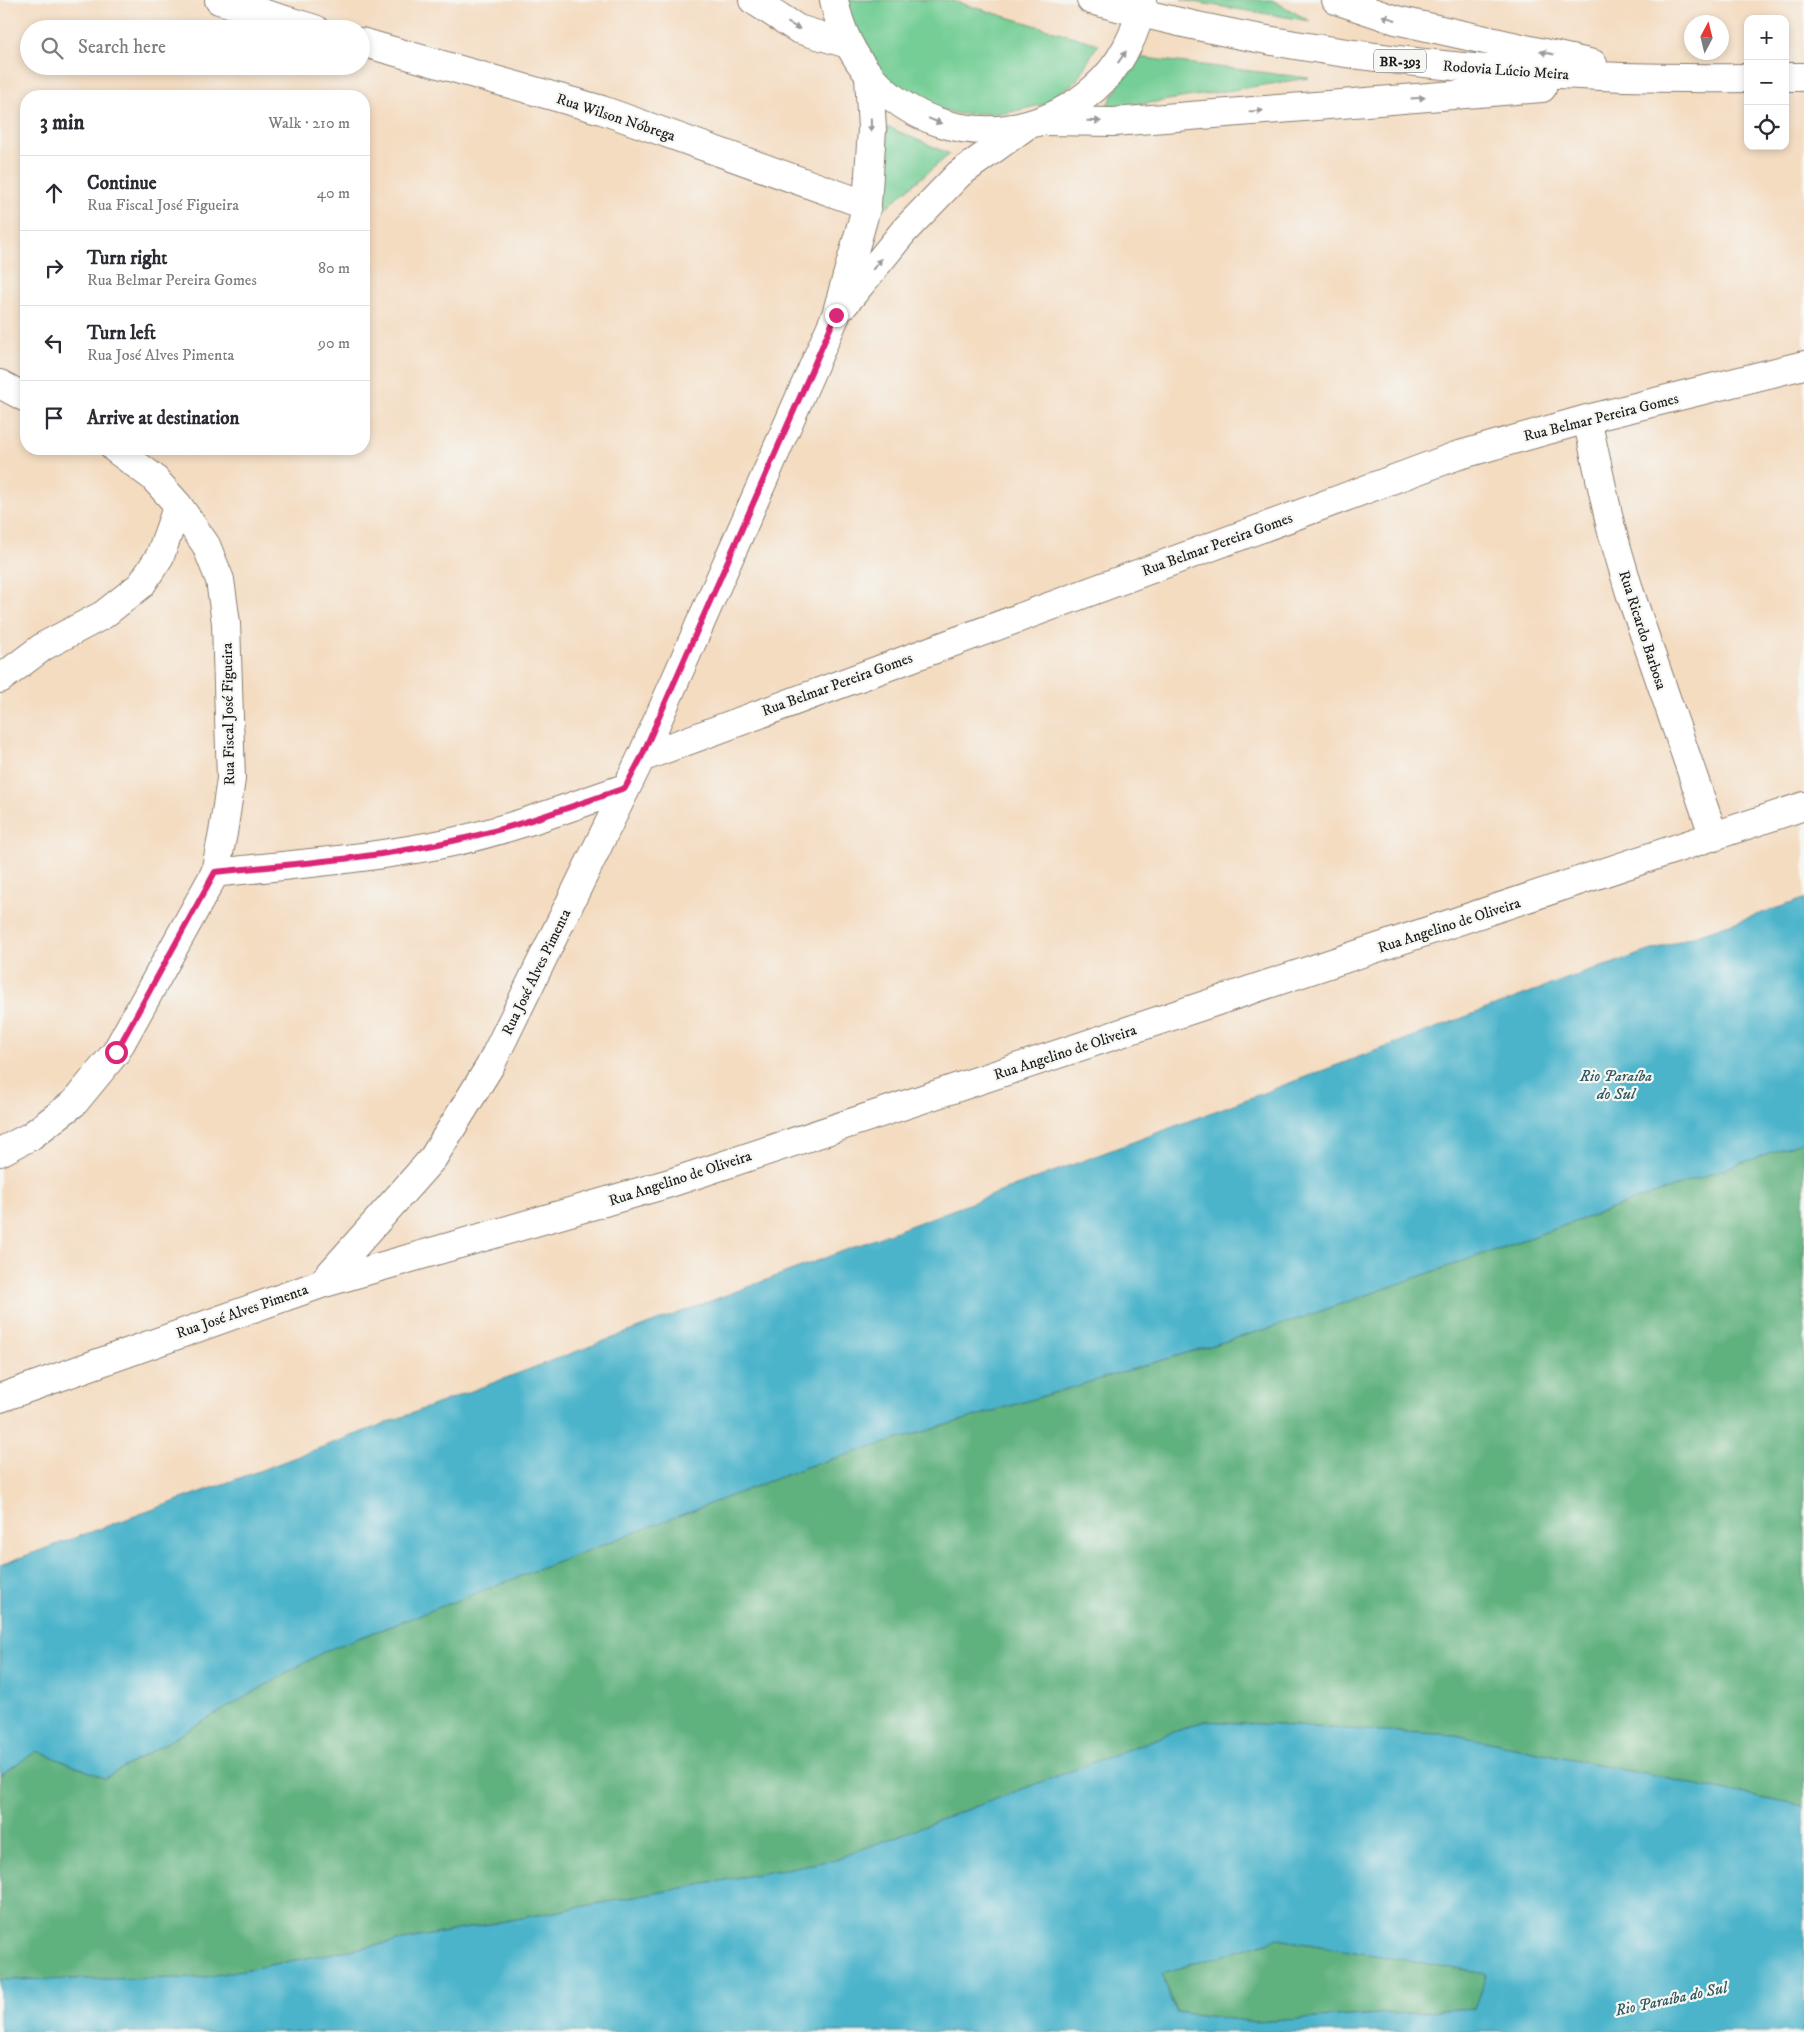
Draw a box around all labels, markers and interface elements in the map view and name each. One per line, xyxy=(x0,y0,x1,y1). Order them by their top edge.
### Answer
one-way arrow xyxy=(1381,13,1396,21)
north arrow xyxy=(1684,15,1729,60)
map controls xyxy=(1744,15,1789,150)
button: + xyxy=(1744,15,1789,60)
search box xyxy=(20,20,370,75)
one-way arrow xyxy=(787,22,801,31)
icon: search xyxy=(38,34,66,62)
text: Search here xyxy=(78,36,166,59)
road number: BR-393 xyxy=(1374,49,1426,72)
one-way arrow xyxy=(1539,49,1555,57)
one-way arrow xyxy=(1117,50,1127,64)
street label: Rodovia Lúcio Meira xyxy=(1442,57,1570,84)
button: − xyxy=(1744,60,1789,105)
street label: Rua Wilson Nóbrega xyxy=(554,89,678,146)
one-way arrow xyxy=(1411,94,1427,102)
button: locate xyxy=(1744,105,1789,150)
one-way arrow xyxy=(1249,106,1265,114)
text: 3 min xyxy=(40,110,85,136)
text: Walk · 210 m xyxy=(268,113,350,133)
one-way arrow xyxy=(868,118,876,134)
one-way arrow xyxy=(927,118,942,125)
one-way arrow xyxy=(1086,118,1102,126)
text: Continue xyxy=(87,172,157,195)
icon: ahead xyxy=(40,179,68,207)
text: 40 m xyxy=(317,183,350,203)
text: Rua Fiscal José Figueira xyxy=(87,195,239,215)
text: Turn right xyxy=(87,247,167,270)
icon: right xyxy=(40,254,68,282)
one-way arrow xyxy=(872,257,883,270)
text: 80 m xyxy=(318,258,350,278)
text: Rua Belmar Pereira Gomes xyxy=(87,270,257,290)
route end xyxy=(825,304,848,327)
text: Turn left xyxy=(87,322,156,345)
icon: left xyxy=(40,329,68,357)
text: 90 m xyxy=(318,333,350,353)
text: Rua José Alves Pimenta xyxy=(87,345,234,365)
street label: Rua Belmar Pereira Gomes xyxy=(1522,389,1681,446)
icon: arrive xyxy=(40,404,68,432)
text: Arrive at destination xyxy=(87,407,239,430)
street label: Rua Belmar Pereira Gomes xyxy=(1139,508,1295,581)
street label: Rua Ricardo Barbosa xyxy=(1614,568,1671,693)
street label: Rua Fiscal José Figueira xyxy=(218,642,239,785)
street label: Rua Belmar Pereira Gomes xyxy=(759,648,915,721)
street label: Rua Angelino de Oliveira xyxy=(1375,893,1523,957)
street label: Rua José Alves Pimenta xyxy=(498,905,576,1038)
street label: Rua Angelino de Oliveira xyxy=(991,1020,1139,1084)
route start xyxy=(105,1041,128,1064)
water label: Rio Paraíba do Sul xyxy=(1579,1066,1652,1104)
street label: Rua Angelino de Oliveira xyxy=(606,1146,754,1210)
street label: Rua José Alves Pimenta xyxy=(174,1280,311,1343)
water label: Rio Paraíba do Sul xyxy=(1612,1977,1731,2021)

